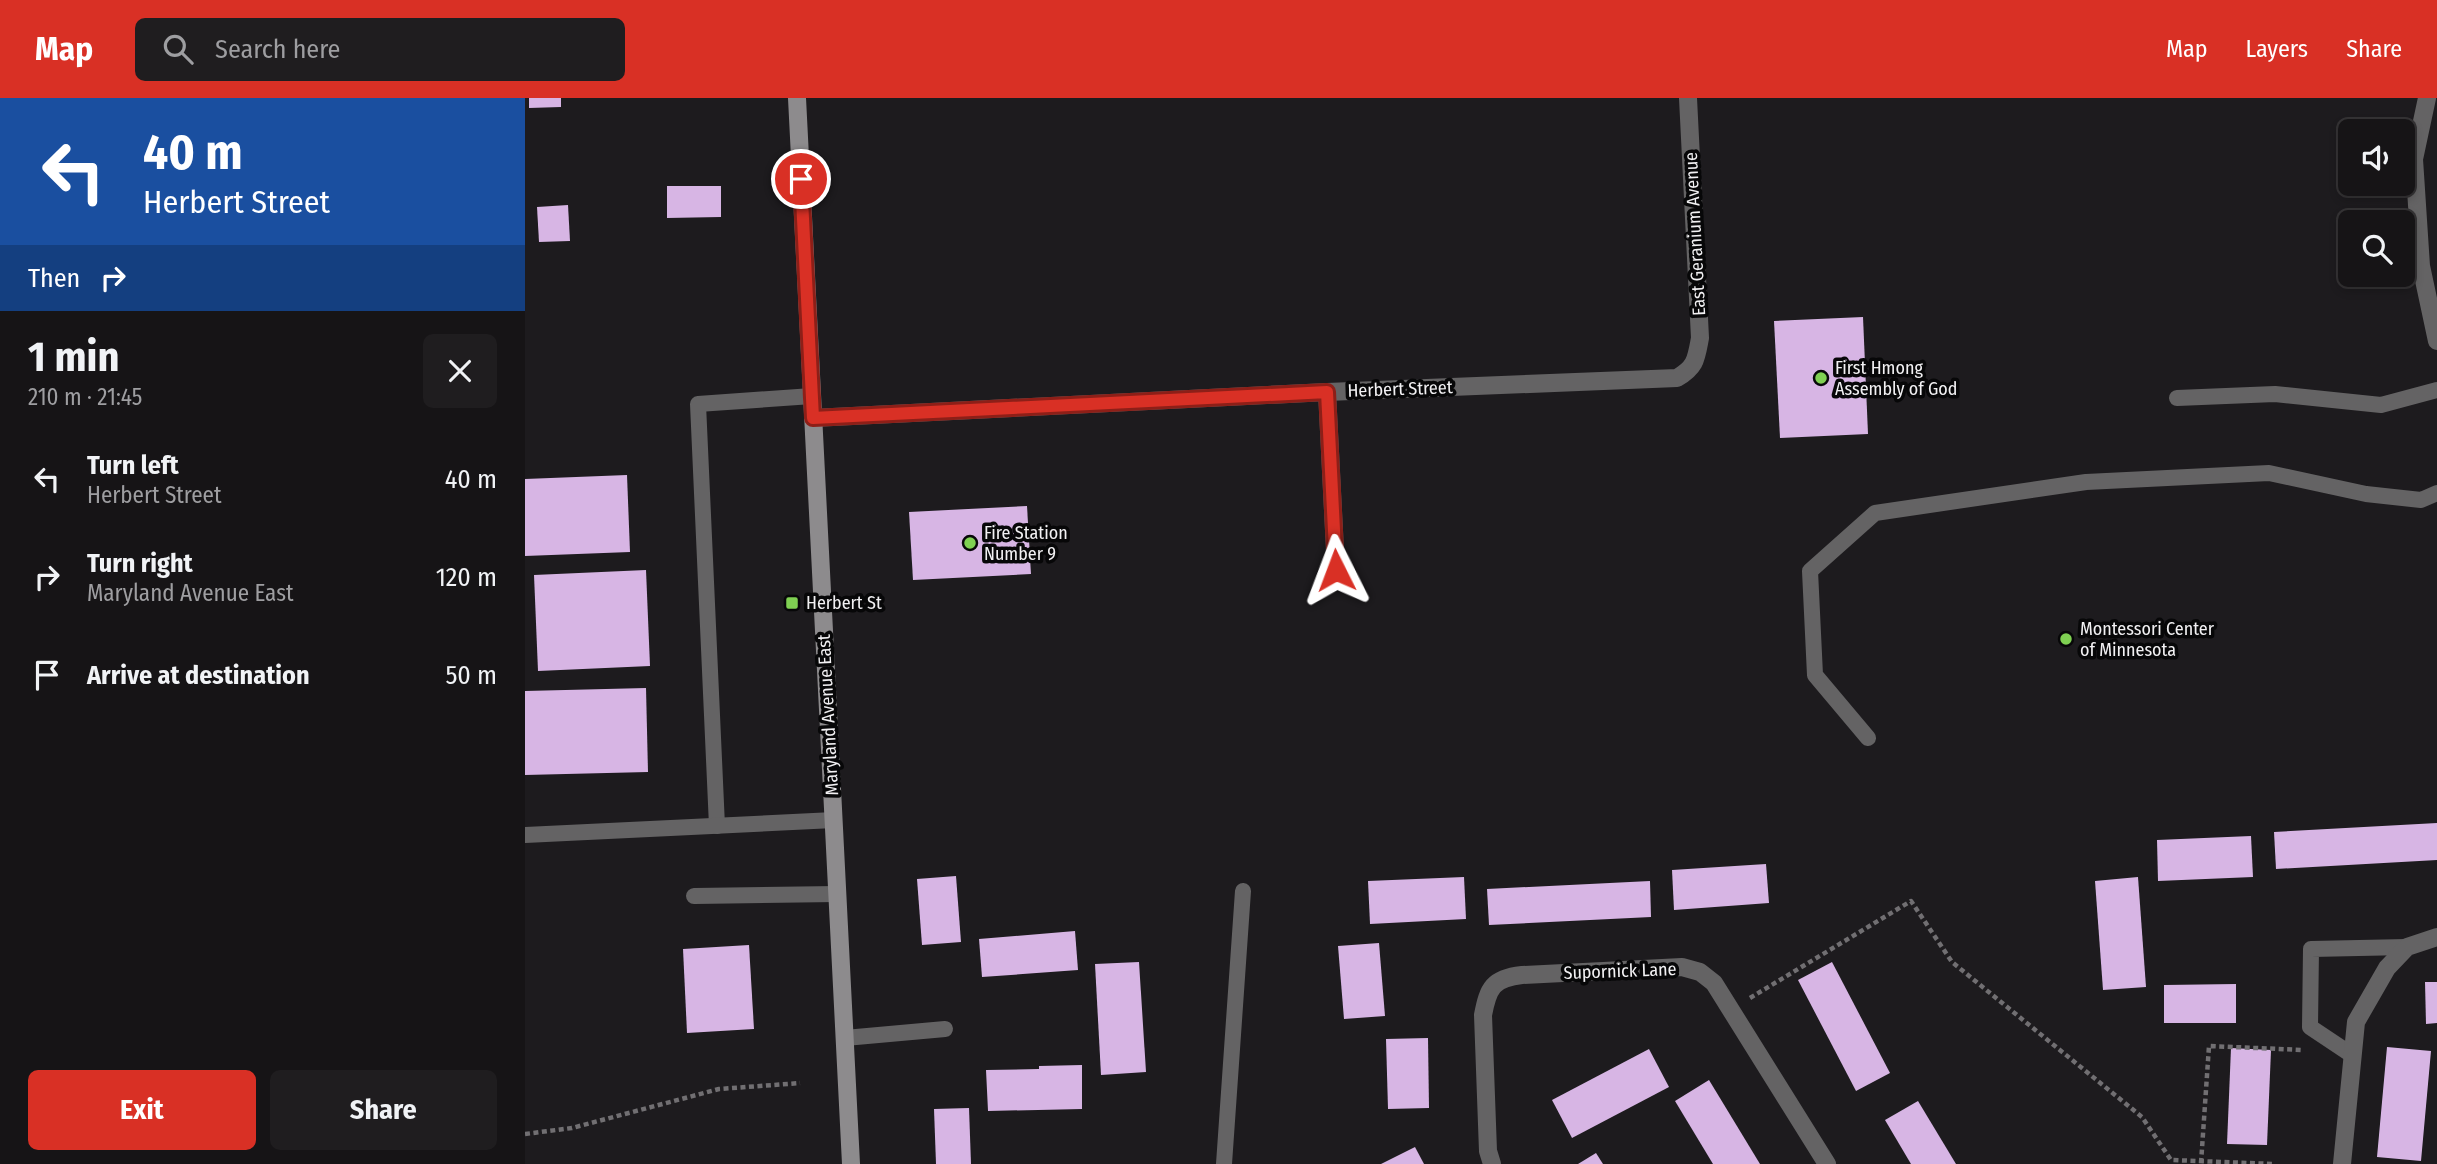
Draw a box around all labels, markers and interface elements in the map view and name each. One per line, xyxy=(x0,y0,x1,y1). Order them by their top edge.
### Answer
search box xyxy=(135,18,625,81)
text: Map xyxy=(35,29,93,69)
icon: search xyxy=(159,30,197,68)
text: Search here xyxy=(215,34,340,65)
text: Map xyxy=(2166,35,2208,63)
text: Layers xyxy=(2246,35,2308,63)
text: Share xyxy=(2346,35,2402,63)
map controls xyxy=(2338,119,2415,287)
button: sound xyxy=(2338,119,2415,196)
text: 40 m xyxy=(143,123,243,182)
icon: left xyxy=(28,126,119,217)
pin xyxy=(771,149,831,209)
street label: East Geranium Avenue xyxy=(1680,151,1710,317)
icon: arrive xyxy=(782,160,820,198)
text: Herbert Street xyxy=(143,183,330,221)
button: search xyxy=(2338,210,2415,287)
icon: right xyxy=(94,259,132,297)
text: Then xyxy=(28,263,80,294)
text: 1 min xyxy=(28,332,119,382)
button: close xyxy=(423,334,497,408)
place label: First Hmong Assembly of God xyxy=(1835,357,1957,400)
marker: First Hmong Assembly of God xyxy=(1813,370,1829,386)
street label: Herbert Street xyxy=(1347,376,1453,402)
text: 210 m · 21:45 xyxy=(28,383,142,411)
text: Turn left xyxy=(87,450,179,481)
icon: left xyxy=(28,460,66,498)
text: 40 m xyxy=(445,464,497,495)
text: Herbert Street xyxy=(87,481,221,509)
place label: Fire Station Number 9 xyxy=(984,522,1068,565)
position arrow xyxy=(1299,533,1373,607)
marker: Fire Station Number 9 xyxy=(962,535,978,551)
text: Turn right xyxy=(87,548,193,579)
icon: right xyxy=(28,558,66,596)
text: 120 m xyxy=(436,562,497,593)
text: Maryland Avenue East xyxy=(87,579,293,607)
place label: Herbert St xyxy=(806,592,882,614)
marker: Herbert St xyxy=(784,595,800,611)
place label: Montessori Center of Minnesota xyxy=(2080,618,2215,661)
marker: Montessori Center of Minnesota xyxy=(2058,631,2074,647)
street label: Maryland Avenue East xyxy=(813,634,843,796)
icon: arrive xyxy=(28,656,66,694)
text: Arrive at destination xyxy=(87,660,310,691)
text: 50 m xyxy=(445,660,497,691)
street label: Supornick Lane xyxy=(1563,958,1677,984)
button: Exit xyxy=(28,1070,256,1150)
button: Share xyxy=(270,1070,497,1150)

